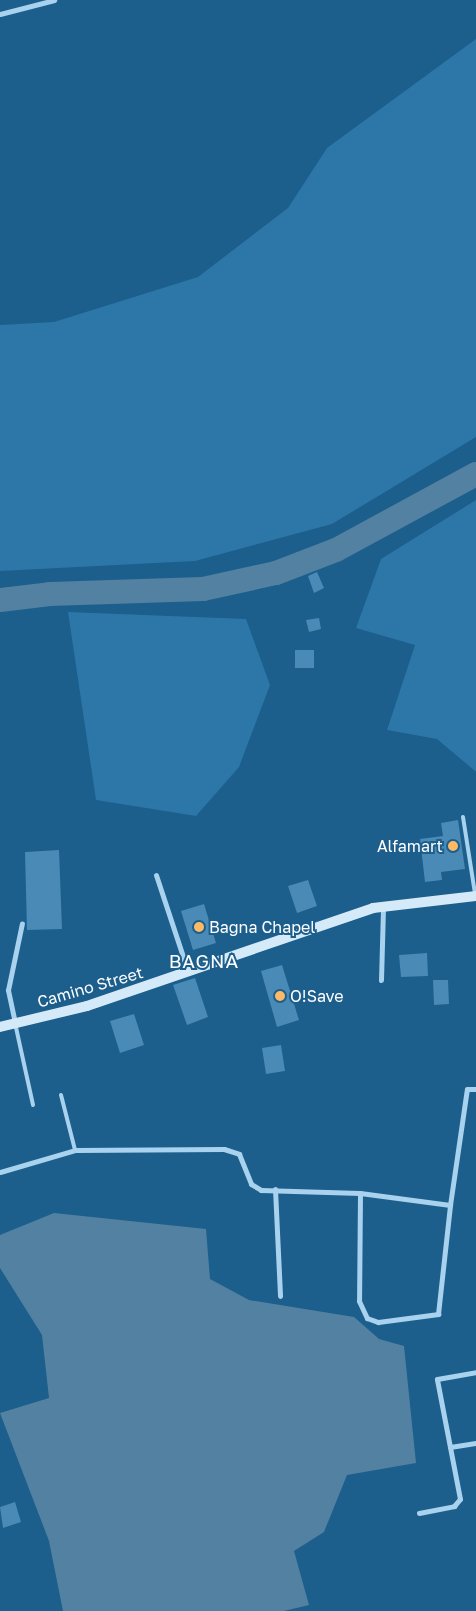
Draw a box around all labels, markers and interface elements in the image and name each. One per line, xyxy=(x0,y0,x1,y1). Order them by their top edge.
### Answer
place label: Alfamart xyxy=(377,836,443,856)
marker: Alfamart xyxy=(447,840,459,852)
place label: Bagna Chapel xyxy=(209,917,315,937)
marker: Bagna Chapel xyxy=(193,921,205,933)
district label: BAGNA xyxy=(168,950,240,972)
street label: Camino Street xyxy=(35,963,145,1011)
place label: O!Save xyxy=(290,986,344,1006)
marker: O!Save xyxy=(274,990,286,1002)

